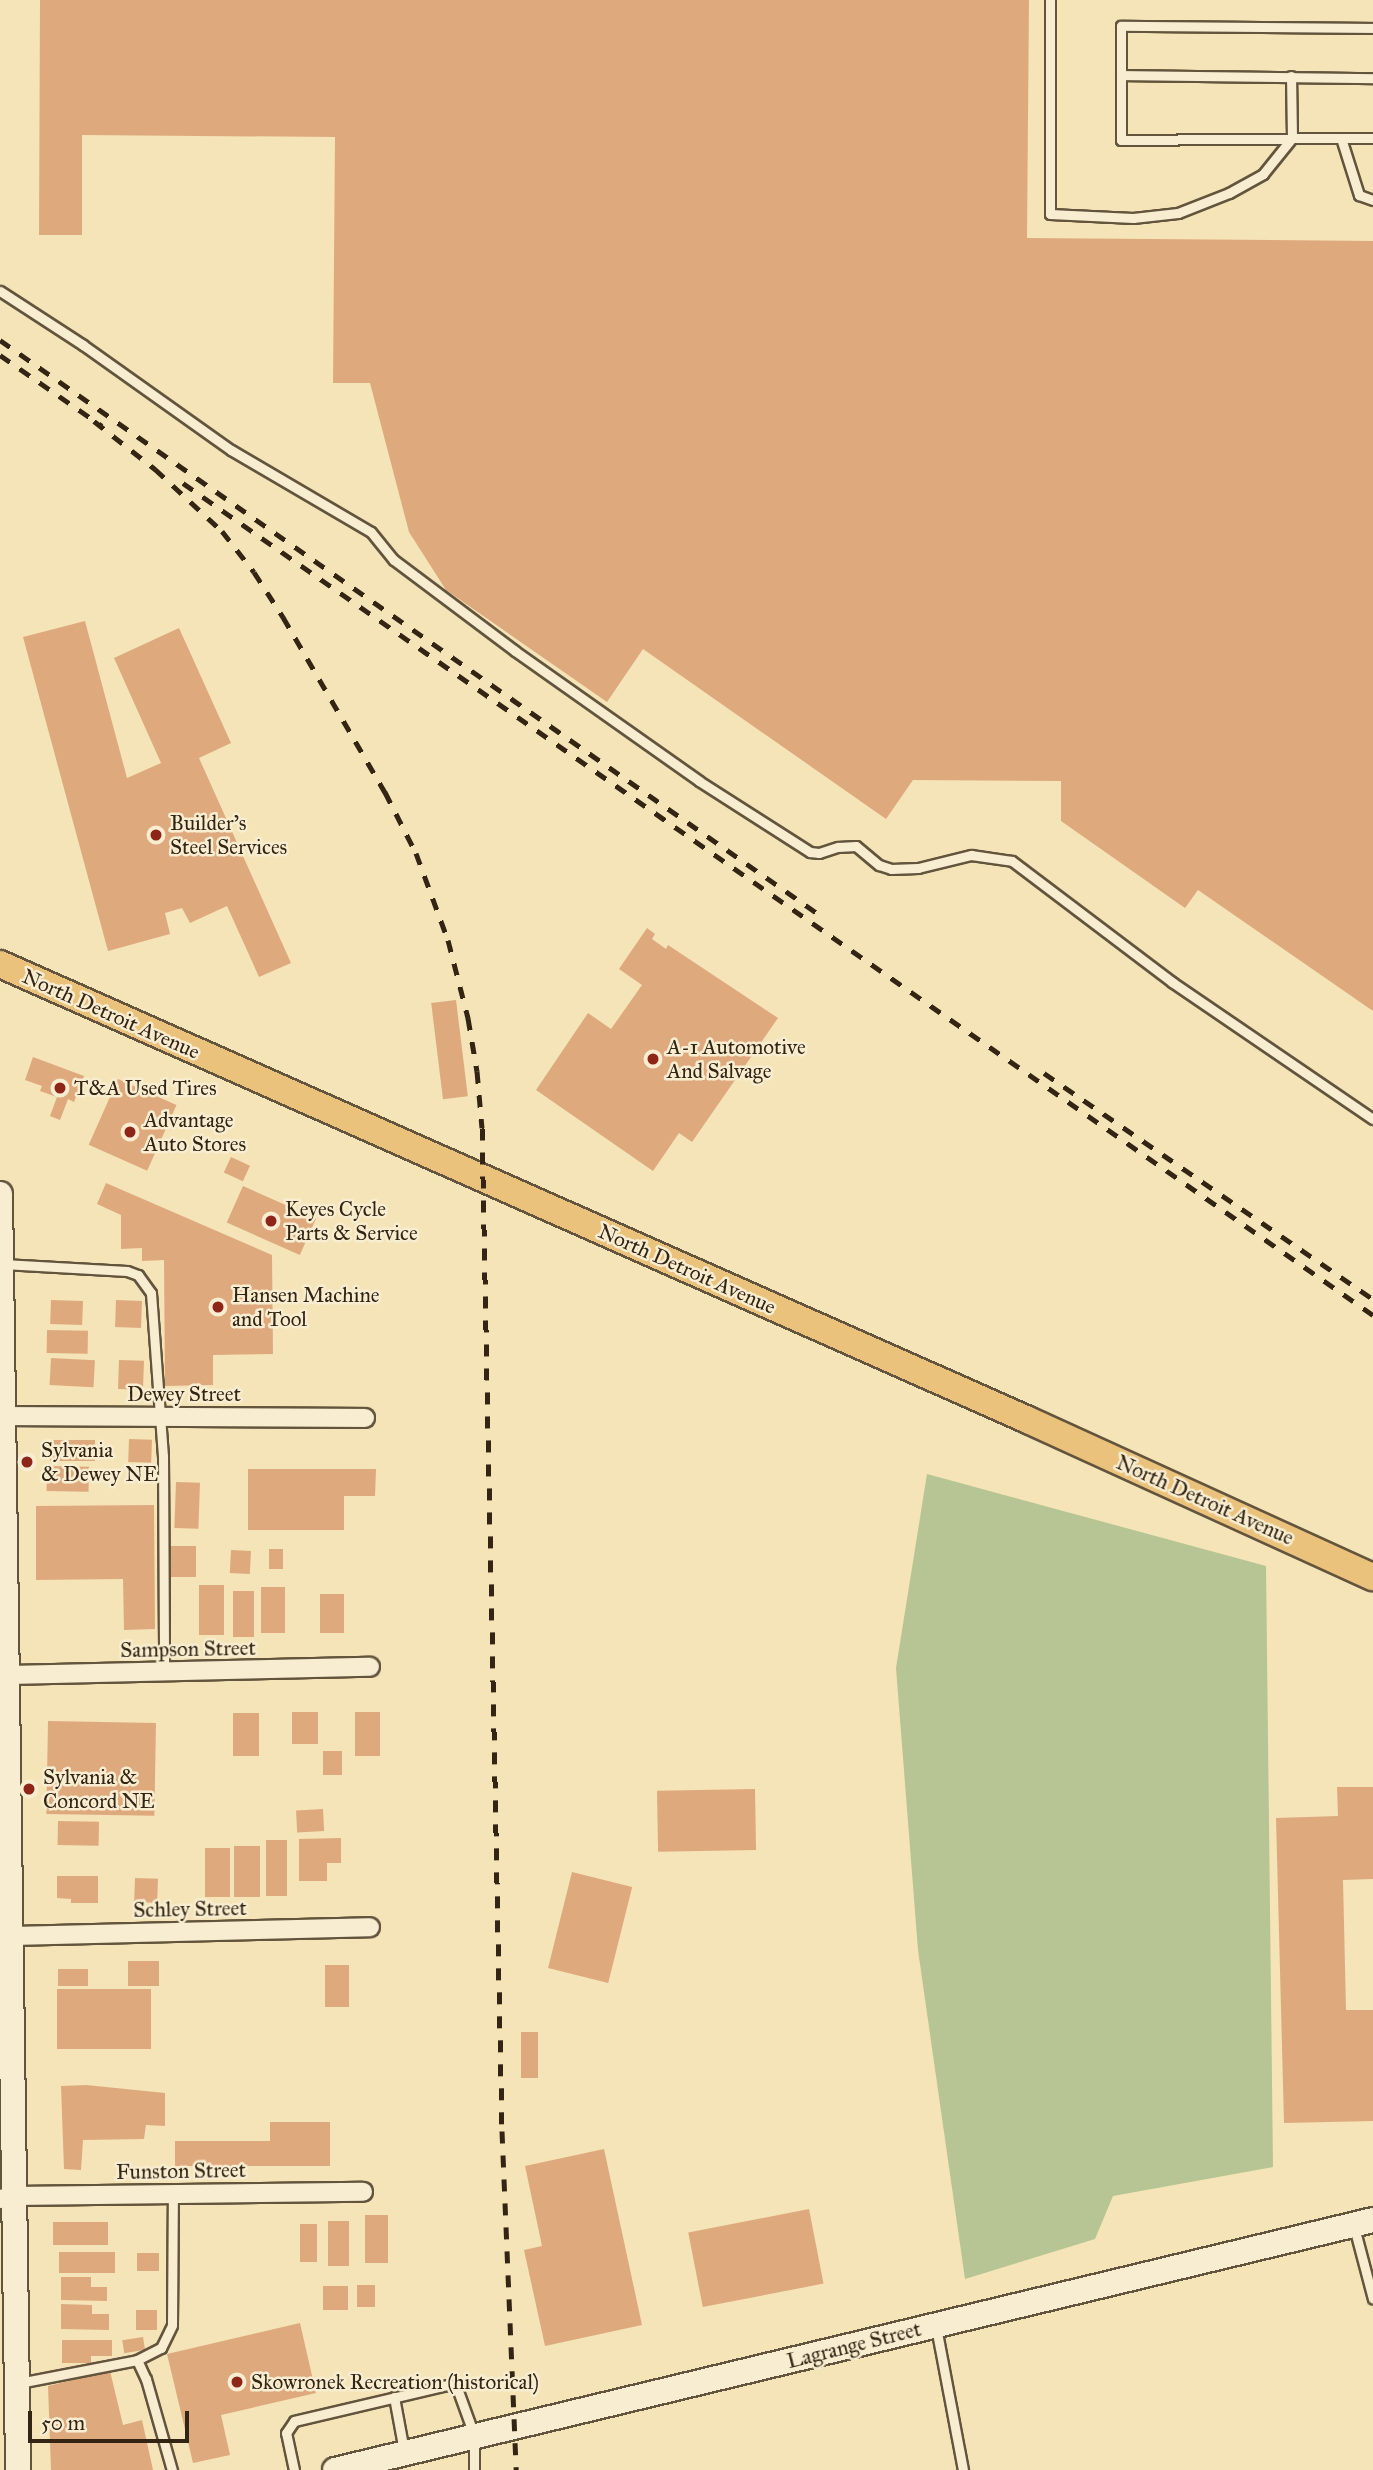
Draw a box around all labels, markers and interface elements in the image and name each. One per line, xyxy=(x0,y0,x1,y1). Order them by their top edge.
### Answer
place label: Builder's Steel Services xyxy=(170,810,287,860)
marker: Builder's Steel Services xyxy=(148,827,164,843)
street label: North Detroit Avenue xyxy=(18,964,204,1064)
place label: A-1 Automotive And Salvage xyxy=(667,1034,806,1084)
marker: A-1 Automotive And Salvage xyxy=(645,1051,661,1067)
place label: T&A Used Tires xyxy=(74,1075,217,1101)
marker: T&A Used Tires xyxy=(52,1080,68,1096)
place label: Advantage Auto Stores xyxy=(144,1107,246,1157)
marker: Advantage Auto Stores xyxy=(122,1124,138,1140)
place label: Keyes Cycle Parts & Service xyxy=(285,1196,418,1246)
marker: Keyes Cycle Parts & Service xyxy=(263,1213,279,1229)
street label: North Detroit Avenue xyxy=(594,1219,780,1319)
place label: Hansen Machine and Tool xyxy=(232,1282,380,1332)
marker: Hansen Machine and Tool xyxy=(210,1299,226,1315)
street label: Dewey Street xyxy=(127,1381,241,1407)
place label: Sylvania & Dewey NE xyxy=(41,1437,158,1487)
street label: North Detroit Avenue xyxy=(1112,1450,1298,1550)
marker: Sylvania & Dewey NE xyxy=(19,1454,35,1470)
street label: Sampson Street xyxy=(120,1635,256,1663)
place label: Sylvania & Concord NE xyxy=(43,1764,155,1814)
marker: Sylvania & Concord NE xyxy=(21,1781,37,1797)
street label: Schley Street xyxy=(133,1895,247,1923)
street label: Funston Street xyxy=(116,2157,246,2185)
street label: Lagrange Street xyxy=(784,2316,924,2374)
place label: Skowronek Recreation (historical) xyxy=(251,2369,539,2395)
marker: Skowronek Recreation (historical) xyxy=(229,2374,245,2390)
scale bar xyxy=(32,2396,192,2440)
text: 50 m xyxy=(41,2410,85,2436)

